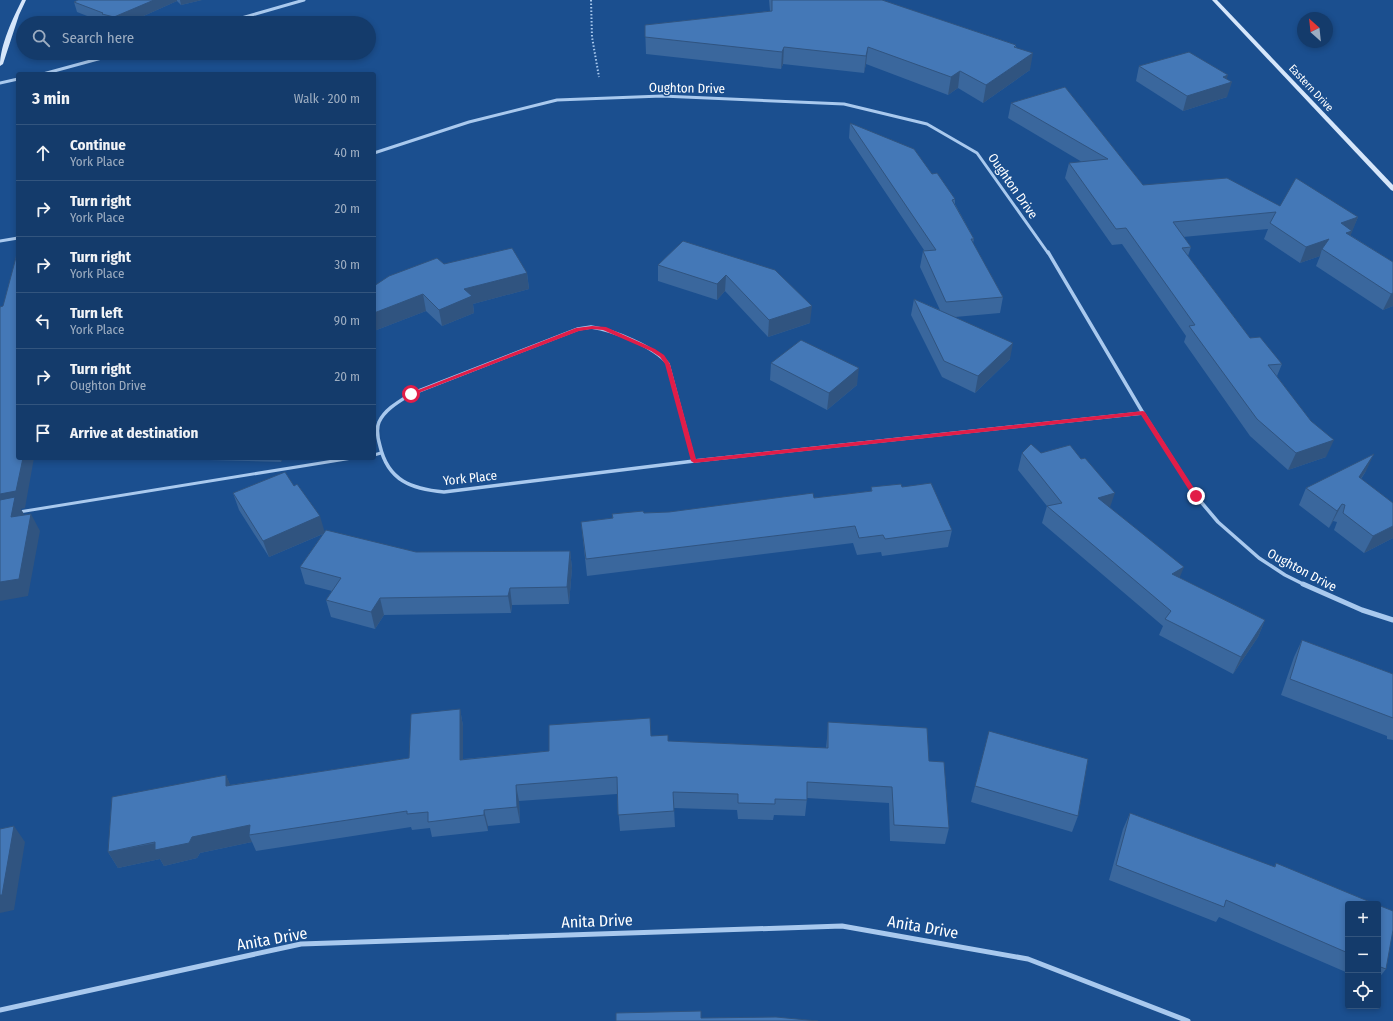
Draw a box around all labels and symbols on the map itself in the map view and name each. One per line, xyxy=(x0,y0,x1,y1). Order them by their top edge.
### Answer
north arrow xyxy=(1297,12,1333,48)
street label: Eastern Drive xyxy=(1286,62,1336,114)
street label: Oughton Drive xyxy=(649,80,725,96)
street label: Oughton Drive xyxy=(985,150,1041,222)
route start xyxy=(402,385,420,403)
street label: York Place xyxy=(442,468,498,488)
route end xyxy=(1187,487,1205,505)
street label: Oughton Drive xyxy=(1265,545,1339,595)
street label: Anita Drive xyxy=(561,910,633,932)
street label: Anita Drive xyxy=(886,911,960,943)
street label: Anita Drive xyxy=(235,923,309,955)

